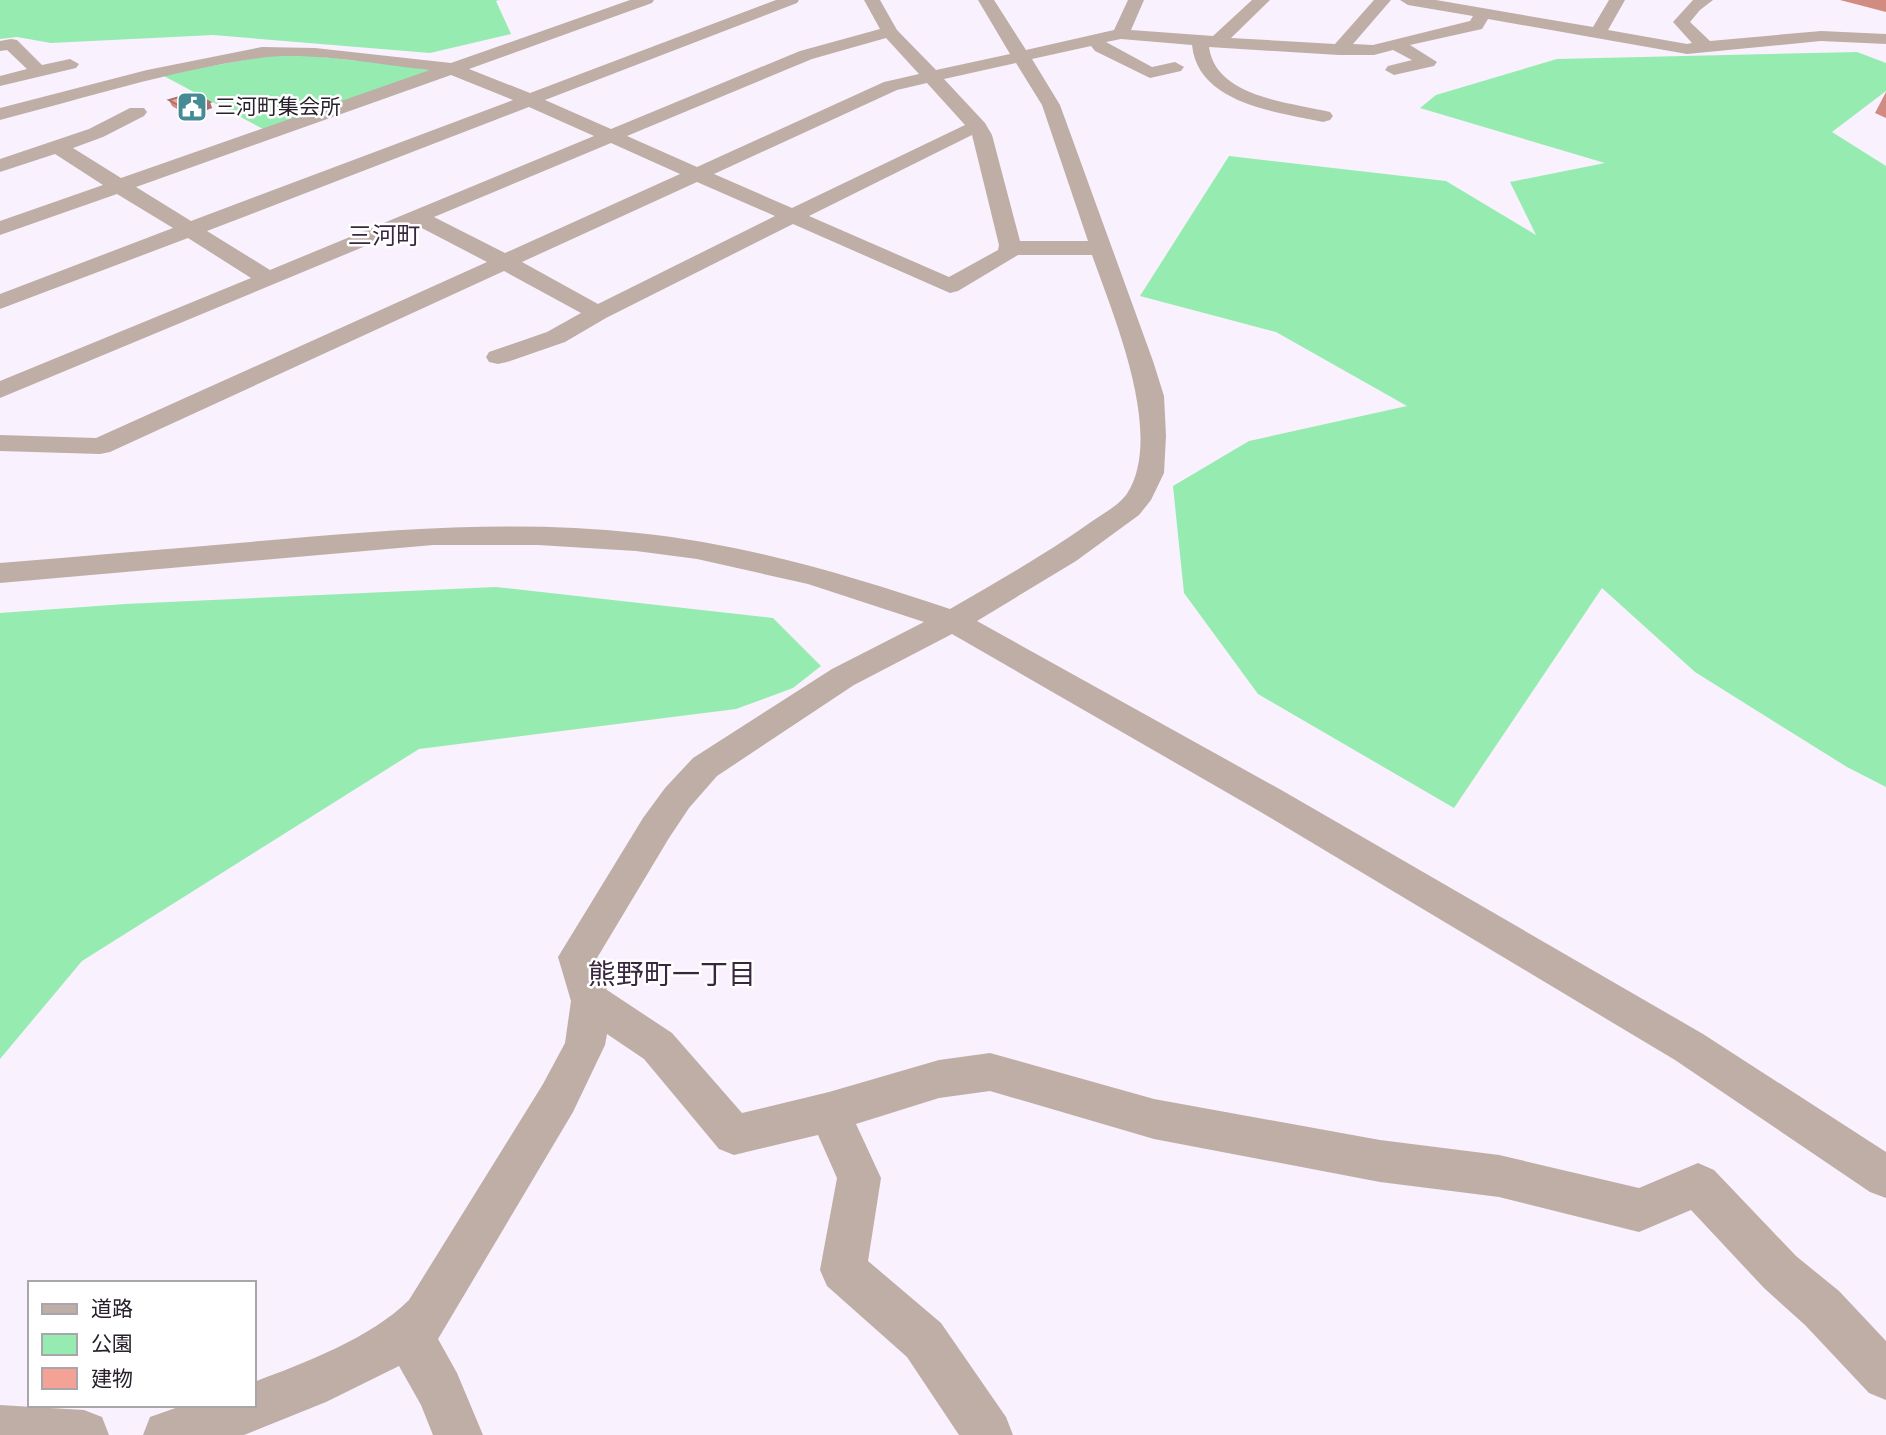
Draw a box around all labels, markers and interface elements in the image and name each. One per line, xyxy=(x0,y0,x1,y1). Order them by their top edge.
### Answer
public building icon: 三河町集会所 xyxy=(175,90,209,124)
place label: 三河町集会所 xyxy=(215,96,341,118)
district label: 三河町 xyxy=(348,224,420,249)
district label: 熊野町一丁目 xyxy=(588,960,756,990)
legend xyxy=(28,1281,256,1407)
text: 道路 xyxy=(91,1298,133,1320)
text: 公園 xyxy=(91,1334,133,1355)
text: 建物 xyxy=(91,1368,133,1390)

